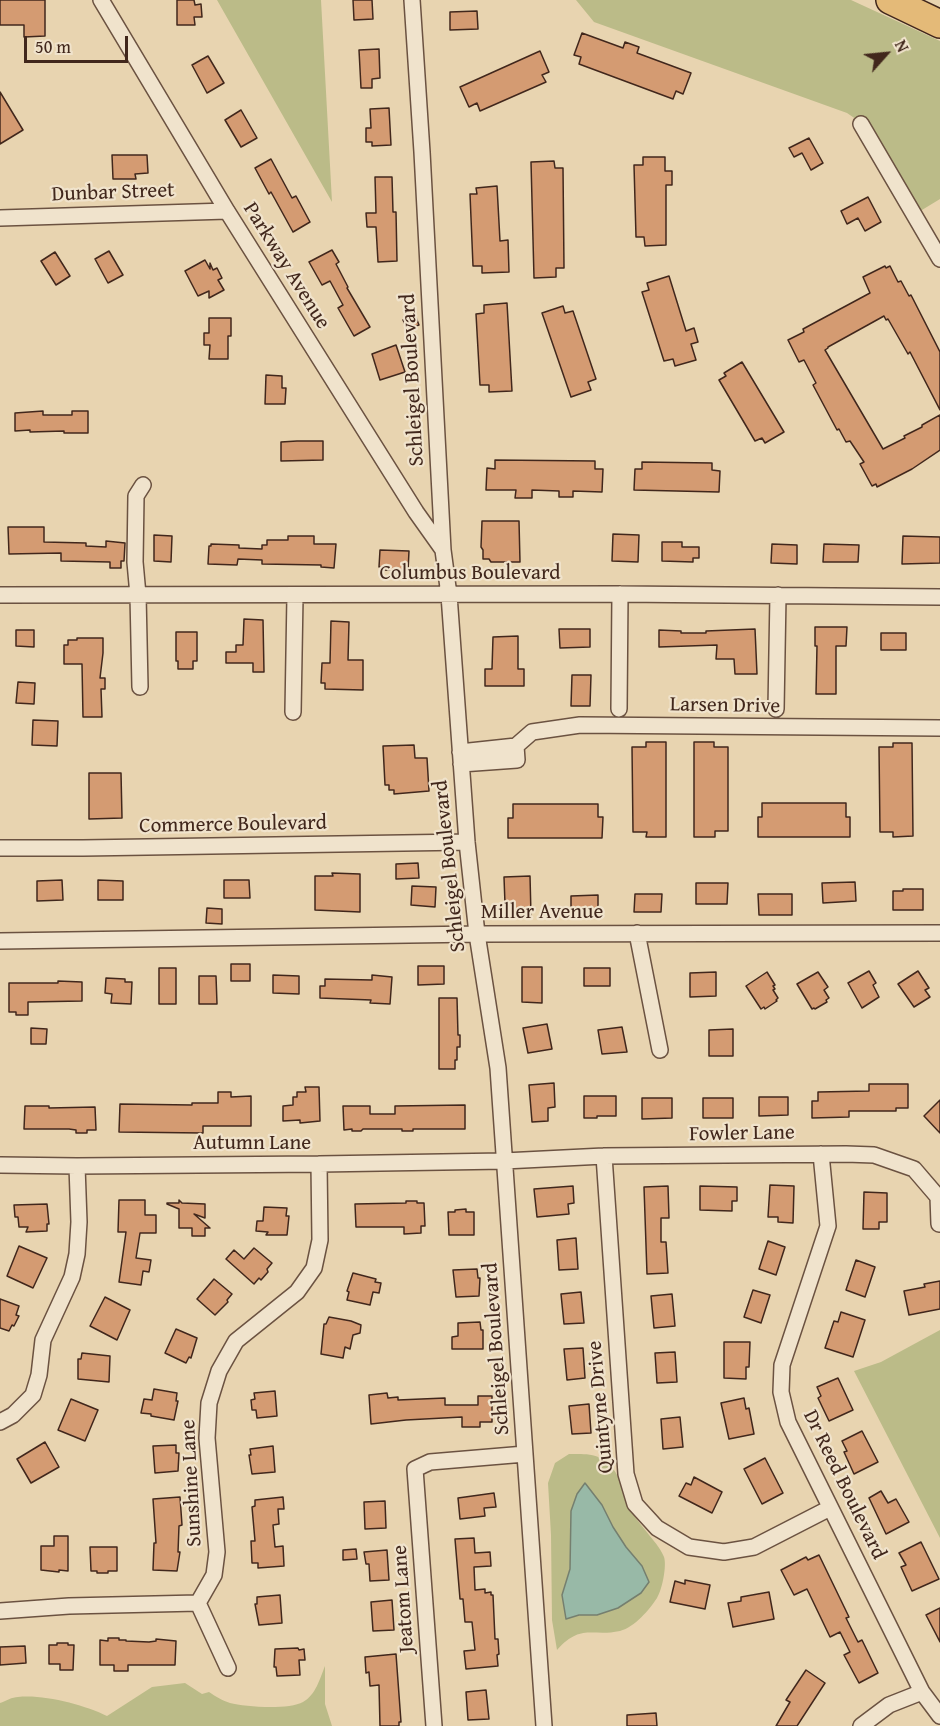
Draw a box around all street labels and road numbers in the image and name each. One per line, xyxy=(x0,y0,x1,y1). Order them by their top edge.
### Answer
street label: Dunbar Street xyxy=(51,178,175,208)
street label: Parkway Avenue xyxy=(237,198,335,334)
street label: Schleigel Boulevard xyxy=(396,293,430,467)
street label: Columbus Boulevard xyxy=(379,561,561,587)
street label: Larsen Drive xyxy=(670,692,780,720)
street label: Schleigel Boulevard xyxy=(428,779,472,953)
street label: Commerce Boulevard xyxy=(139,811,327,839)
street label: Miller Avenue xyxy=(481,900,603,926)
street label: Fowler Lane xyxy=(689,1120,795,1148)
street label: Autumn Lane xyxy=(193,1131,311,1157)
street label: Schleigel Boulevard xyxy=(478,1262,516,1436)
street label: Quintyne Drive xyxy=(583,1340,619,1474)
street label: Dr Reed Boulevard xyxy=(797,1406,891,1564)
street label: Sunshine Lane xyxy=(176,1419,208,1547)
street label: Jeatom Lane xyxy=(388,1544,420,1654)

